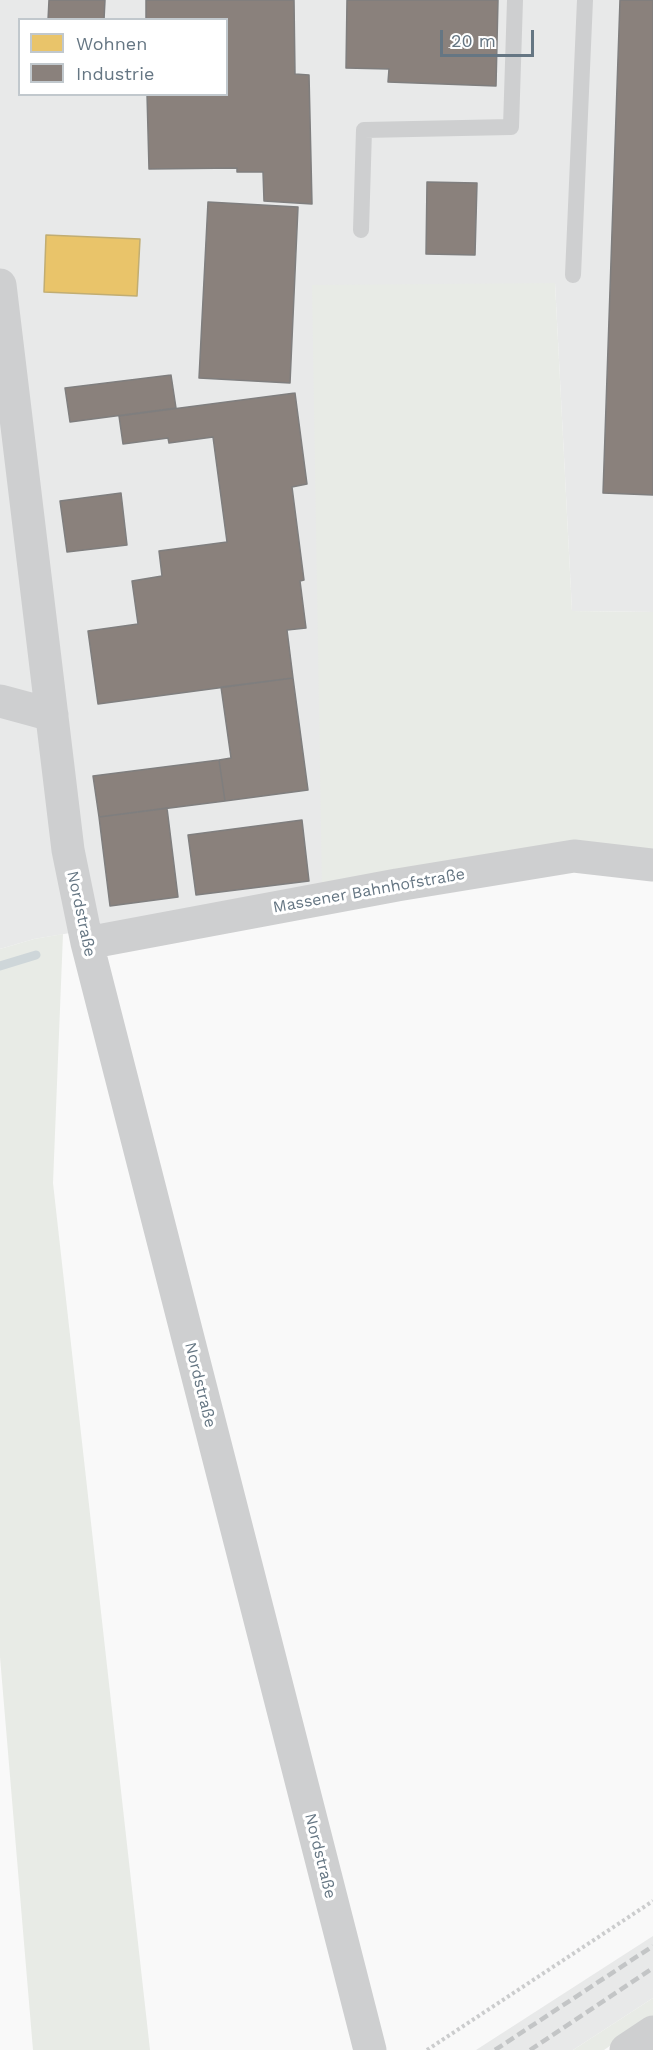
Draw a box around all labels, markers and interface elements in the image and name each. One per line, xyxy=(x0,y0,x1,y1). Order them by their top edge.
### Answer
legend xyxy=(18,18,228,96)
scale bar xyxy=(443,18,538,56)
text: 20 m xyxy=(451,30,496,51)
text: Wohnen xyxy=(76,33,147,54)
text: Industrie xyxy=(76,63,154,84)
street label: Massener Bahnhofstraße xyxy=(272,865,466,917)
street label: Nordstraße xyxy=(63,869,99,959)
street label: Nordstraße xyxy=(180,1340,220,1430)
street label: Nordstraße xyxy=(300,1811,340,1901)

